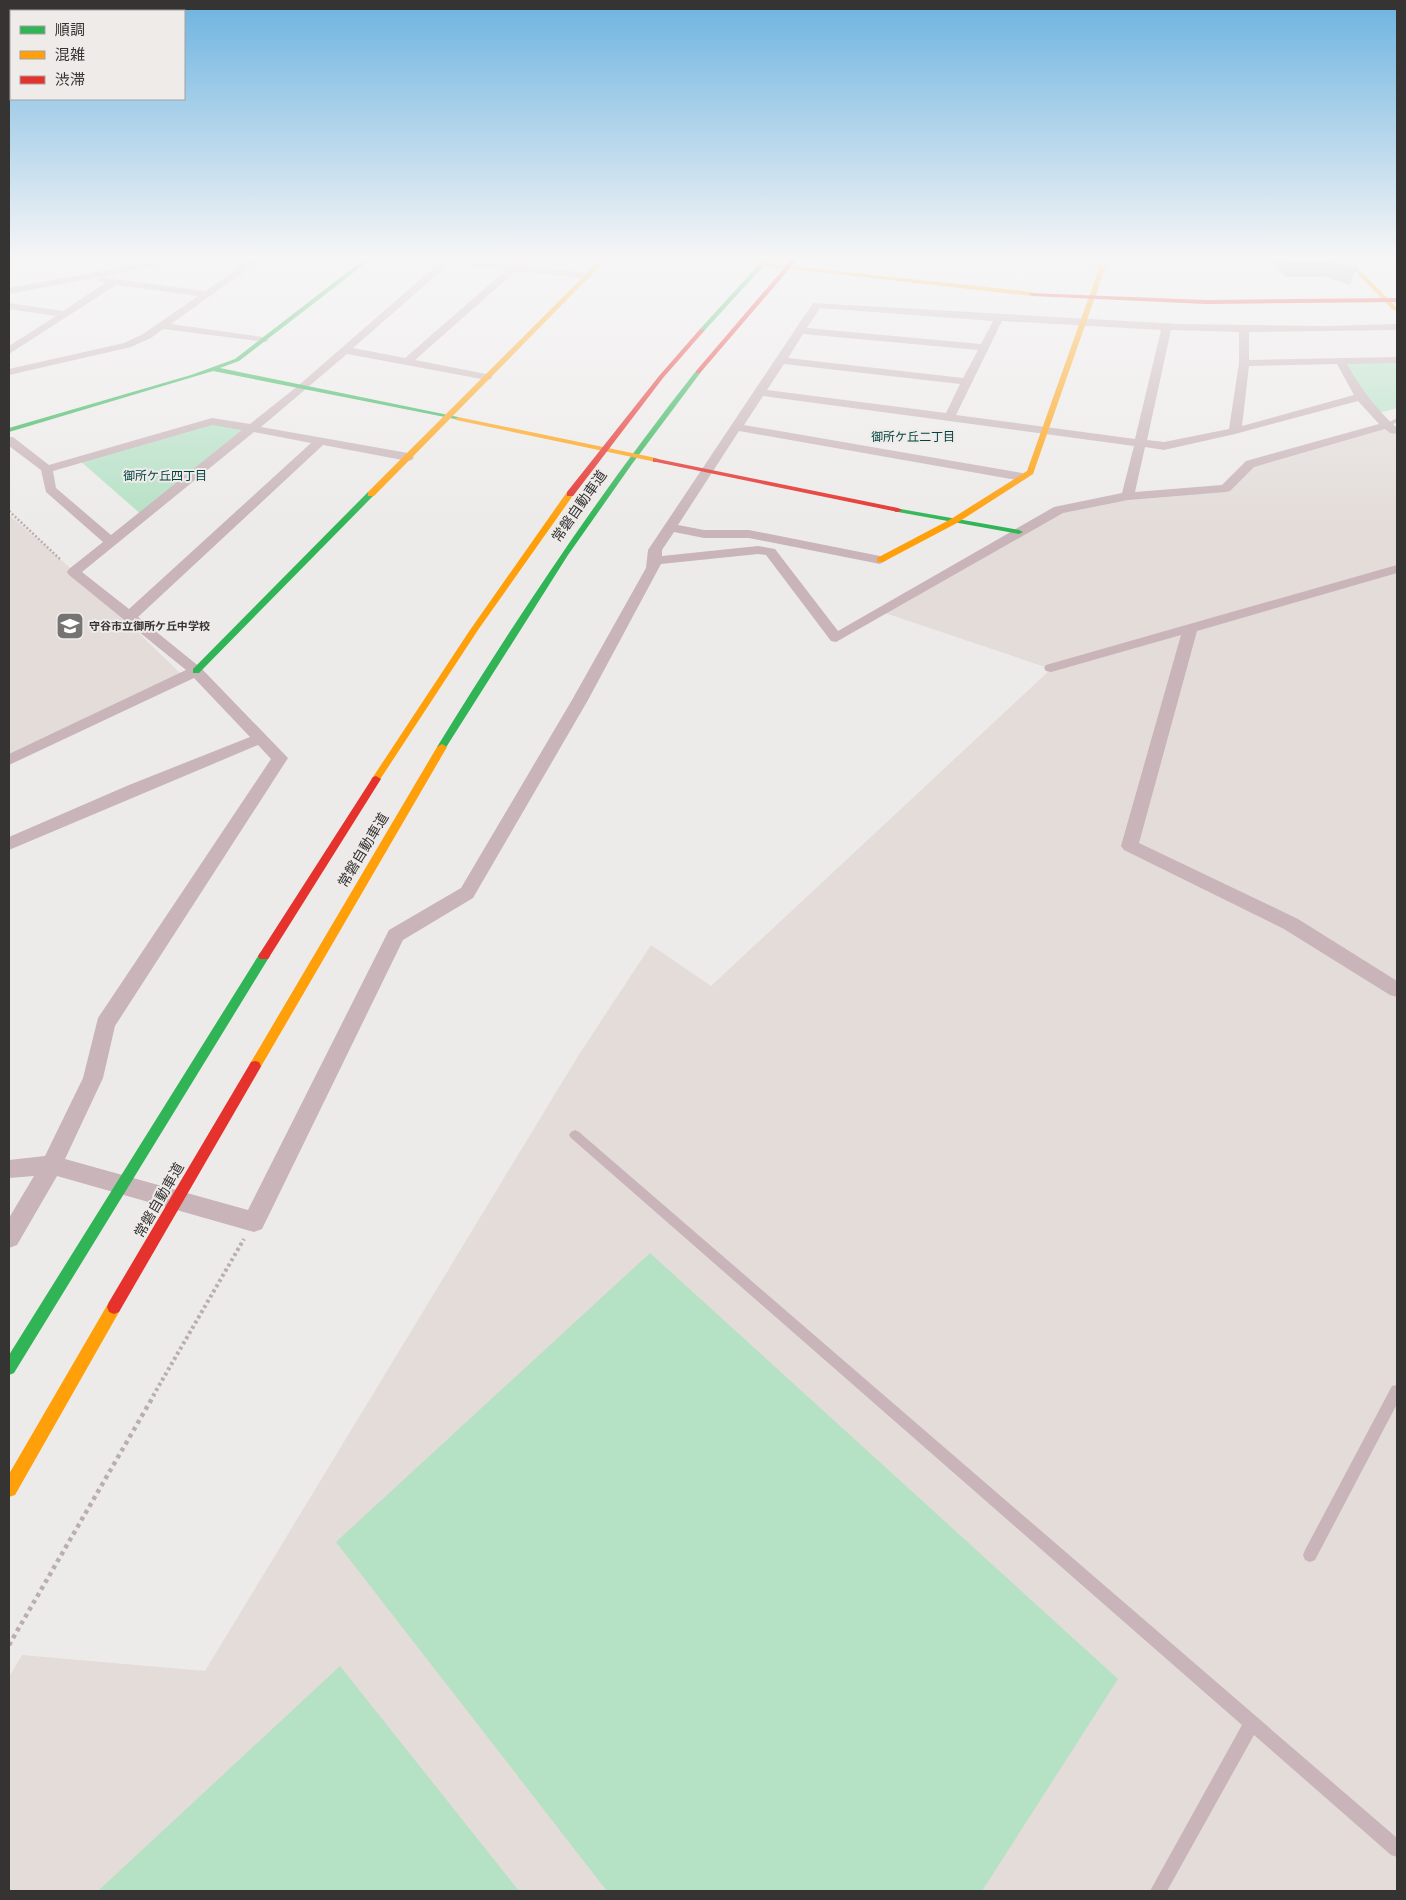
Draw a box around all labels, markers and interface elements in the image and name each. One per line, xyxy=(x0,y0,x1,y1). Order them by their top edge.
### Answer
legend xyxy=(10,10,185,100)
text: 順調 xyxy=(55,20,85,40)
text: 混雑 xyxy=(55,45,85,65)
text: 渋滞 xyxy=(55,70,85,90)
district label: 御所ケ丘二丁目 xyxy=(871,429,955,445)
street label: 常磐自動車道 xyxy=(548,466,610,546)
district label: 御所ケ丘四丁目 xyxy=(123,468,207,484)
school or university icon: 守谷市立御所ケ丘中学校 xyxy=(55,611,85,641)
place label: 守谷市立御所ケ丘中学校 xyxy=(89,619,210,633)
street label: 常磐自動車道 xyxy=(334,809,392,891)
street label: 常磐自動車道 xyxy=(130,1159,188,1241)

